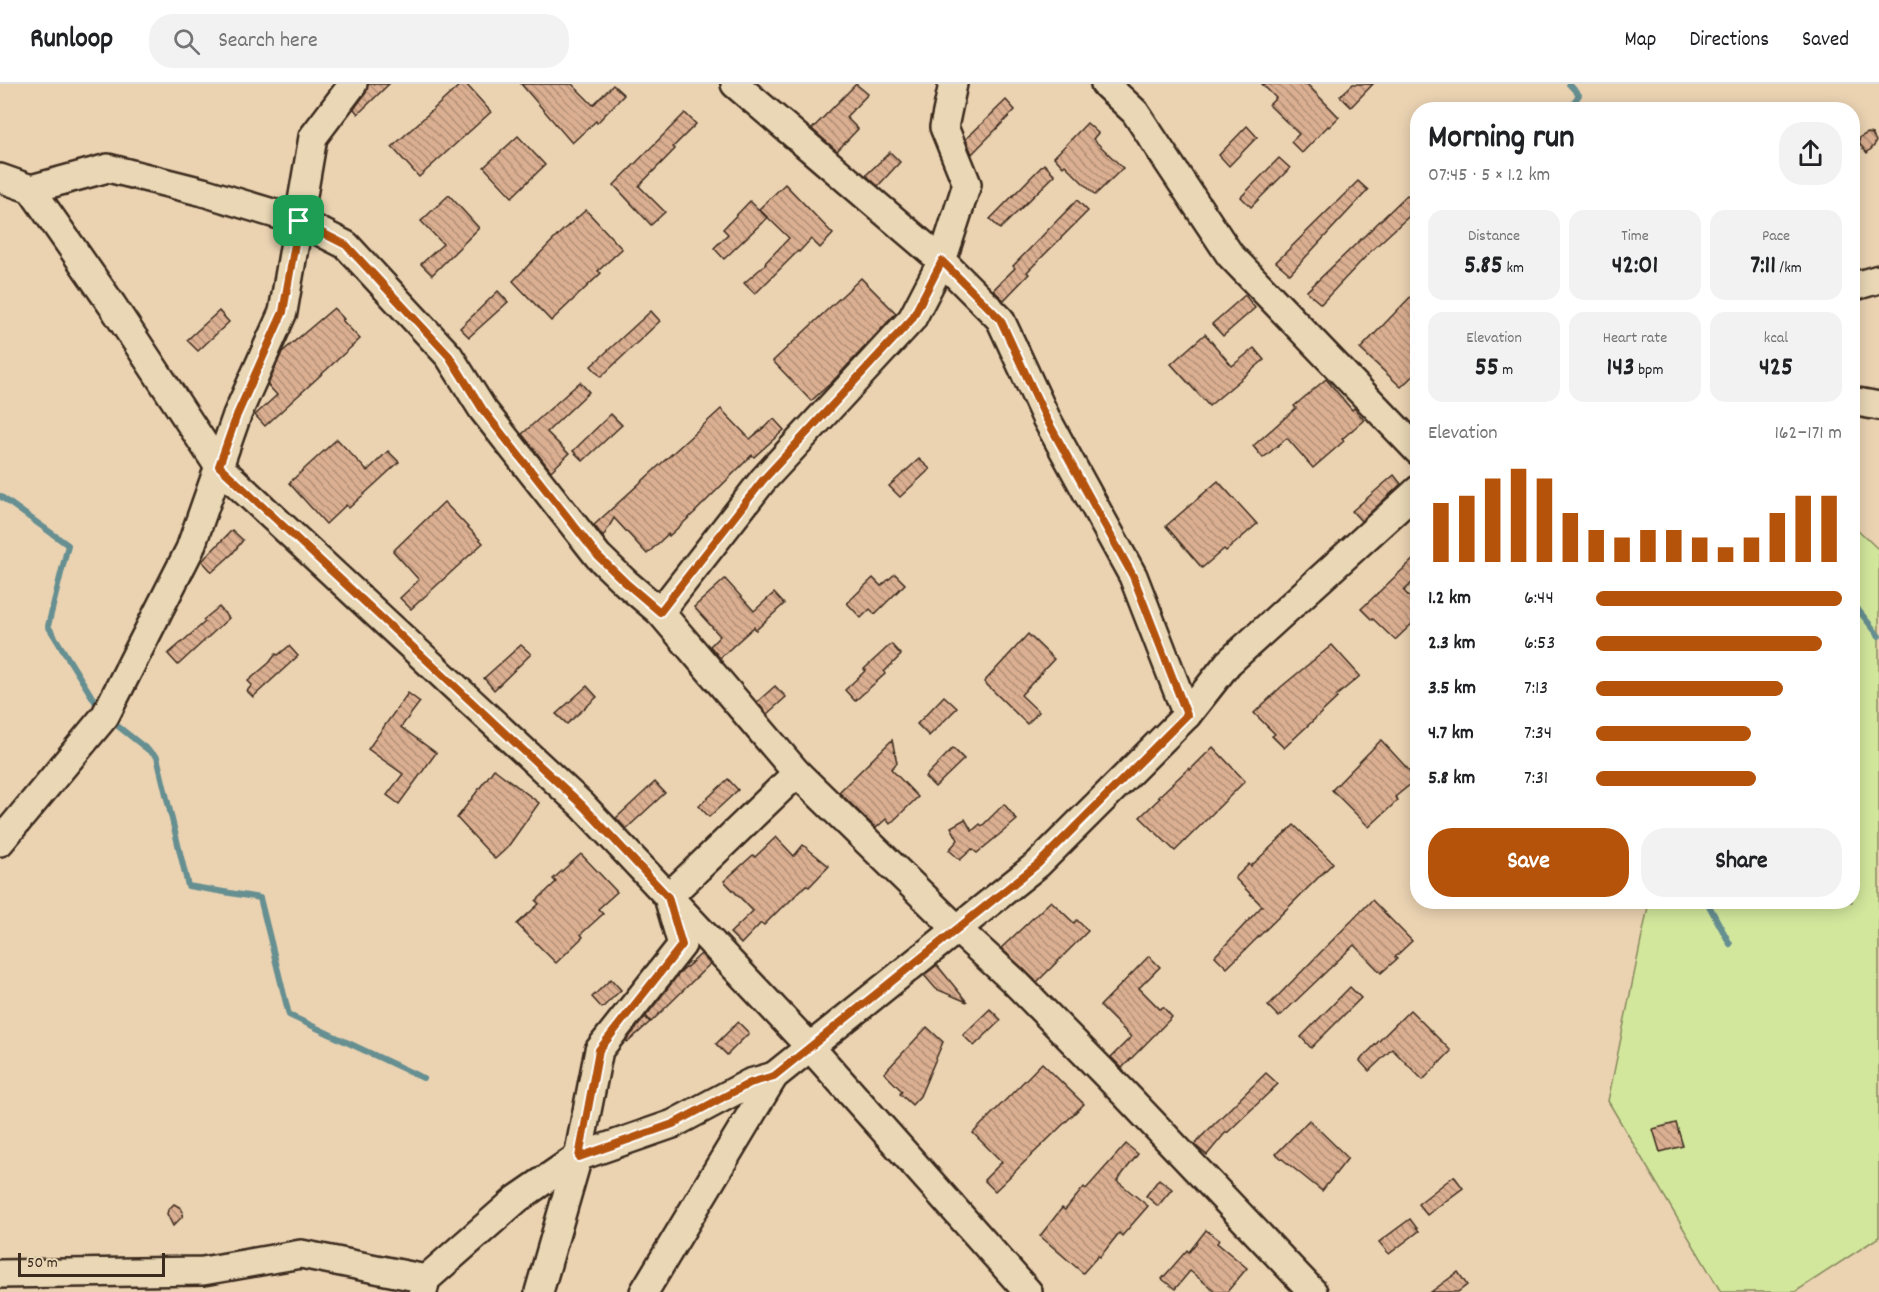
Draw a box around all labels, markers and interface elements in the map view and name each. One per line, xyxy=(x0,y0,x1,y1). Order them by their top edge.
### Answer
search box xyxy=(149,14,569,68)
text: Runloop xyxy=(30,21,113,61)
icon: search xyxy=(170,25,203,58)
text: Search here xyxy=(218,26,318,57)
text: Map xyxy=(1625,26,1656,56)
text: Directions xyxy=(1689,26,1769,56)
text: Saved xyxy=(1802,26,1849,56)
text: Morning run xyxy=(1428,116,1575,163)
button: share xyxy=(1779,122,1842,185)
text: 07:45 · 5 × 1.2 km xyxy=(1428,162,1550,190)
pin xyxy=(273,195,324,246)
icon: arrive xyxy=(282,204,315,237)
text: Distance xyxy=(1468,225,1520,248)
text: Time xyxy=(1621,225,1649,248)
text: Pace xyxy=(1762,225,1790,248)
text: 5.85 xyxy=(1464,248,1503,285)
text: 42:01 xyxy=(1612,248,1658,285)
text: 7:11 xyxy=(1750,248,1776,285)
text: km xyxy=(1503,257,1524,280)
text: /km xyxy=(1776,257,1802,280)
text: Elevation xyxy=(1466,327,1522,350)
text: Heart rate xyxy=(1603,327,1667,350)
text: kcal xyxy=(1764,327,1788,350)
text: 55 xyxy=(1475,350,1499,387)
text: 143 xyxy=(1607,350,1635,387)
text: 425 xyxy=(1759,350,1793,387)
text: m xyxy=(1499,359,1513,382)
text: bpm xyxy=(1635,359,1664,382)
text: Elevation xyxy=(1428,420,1498,448)
text: 162–171 m xyxy=(1774,420,1842,448)
text: 1.2 km xyxy=(1428,585,1471,613)
text: 6:44 xyxy=(1524,585,1554,613)
text: 2.3 km xyxy=(1428,630,1475,658)
text: 6:53 xyxy=(1524,630,1555,658)
text: 3.5 km xyxy=(1428,675,1476,703)
text: 7:13 xyxy=(1524,675,1548,703)
text: 4.7 km xyxy=(1428,720,1474,748)
text: 7:34 xyxy=(1524,720,1552,748)
text: 5.8 km xyxy=(1428,765,1475,793)
text: 7:31 xyxy=(1524,765,1548,793)
button: Save xyxy=(1428,828,1629,897)
button: Share xyxy=(1641,828,1842,897)
scale bar xyxy=(18,1250,165,1278)
text: 50 m xyxy=(27,1252,58,1275)

